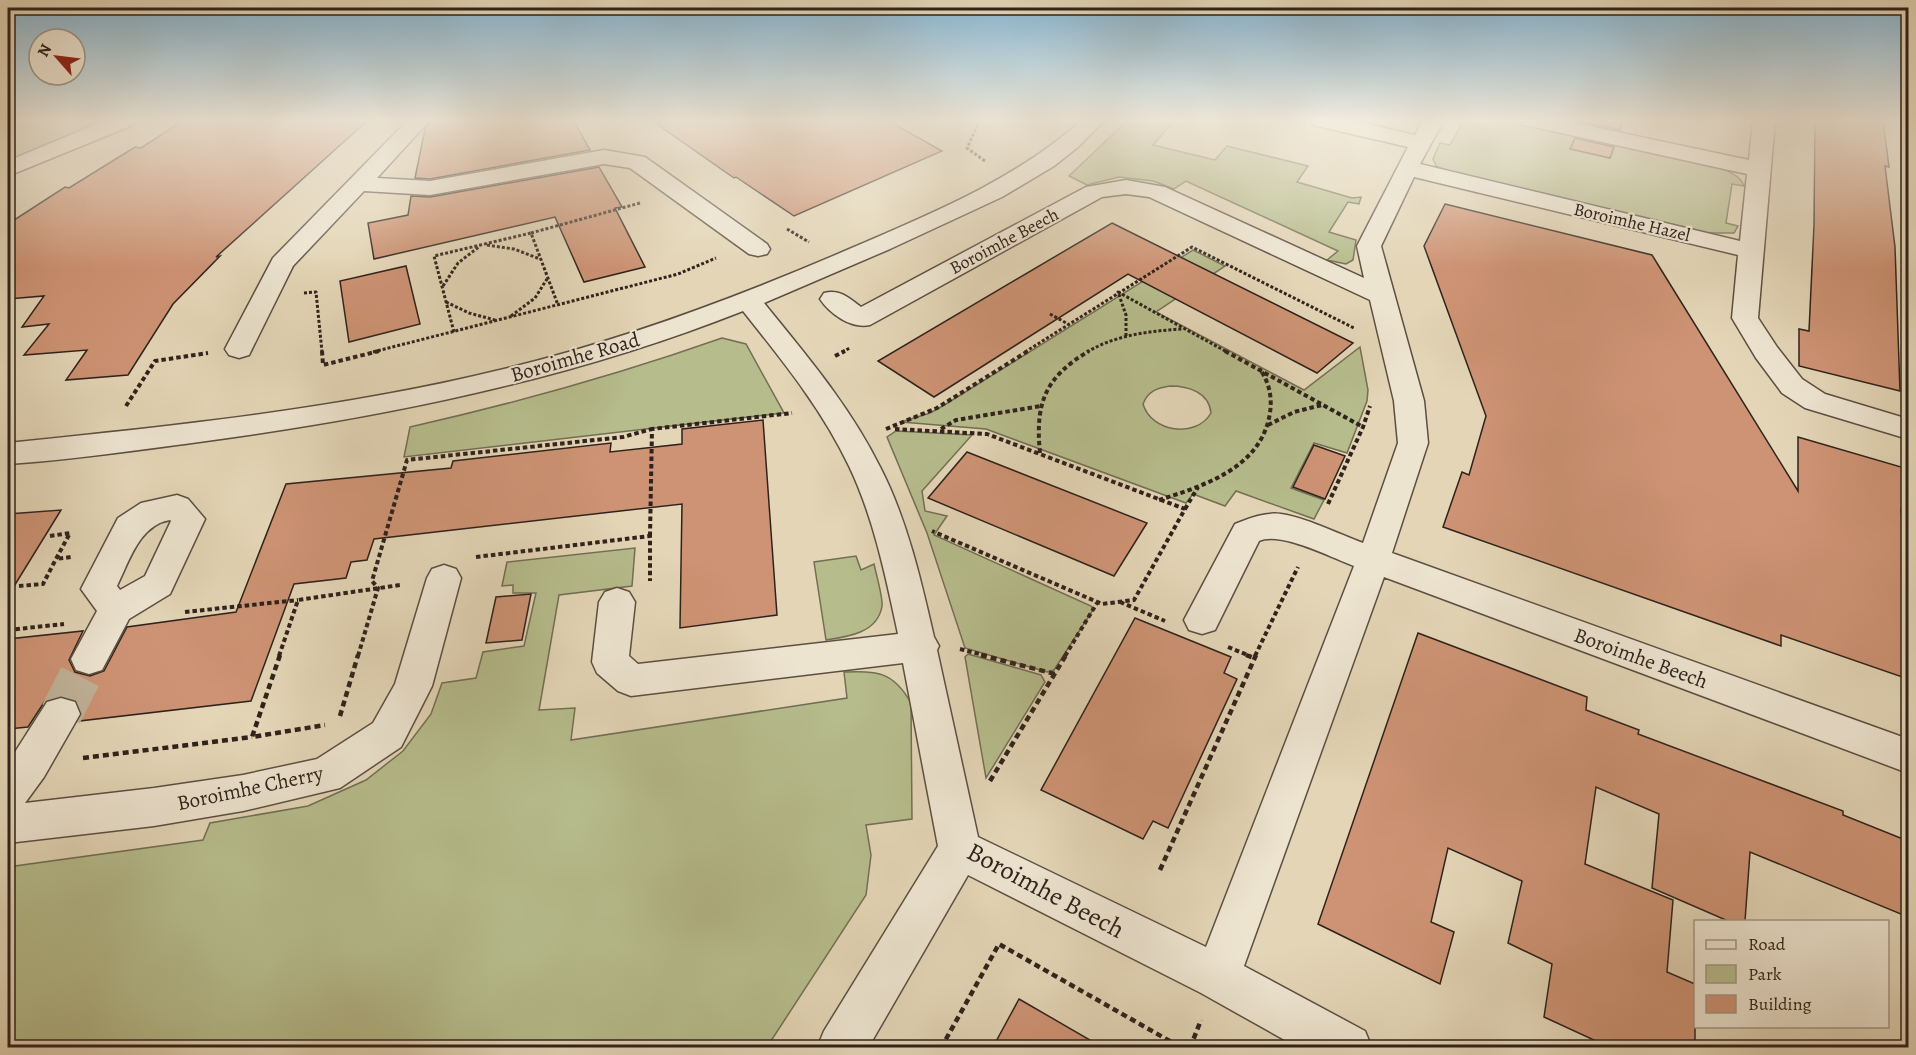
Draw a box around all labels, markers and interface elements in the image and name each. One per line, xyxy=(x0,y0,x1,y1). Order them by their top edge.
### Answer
north arrow xyxy=(27,27,87,87)
text: N xyxy=(32,40,57,61)
street label: Boroimhe Hazel xyxy=(1571,197,1693,247)
street label: Boroimhe Beech xyxy=(945,202,1063,280)
street label: Boroimhe Road xyxy=(507,325,643,389)
street label: Boroimhe Beech xyxy=(1570,621,1712,695)
street label: Boroimhe Cherry xyxy=(174,759,326,817)
street label: Boroimhe Beech xyxy=(961,834,1131,947)
legend xyxy=(1694,920,1889,1028)
text: Road xyxy=(1748,932,1786,956)
text: Park xyxy=(1748,962,1782,986)
text: Building xyxy=(1748,992,1812,1016)

